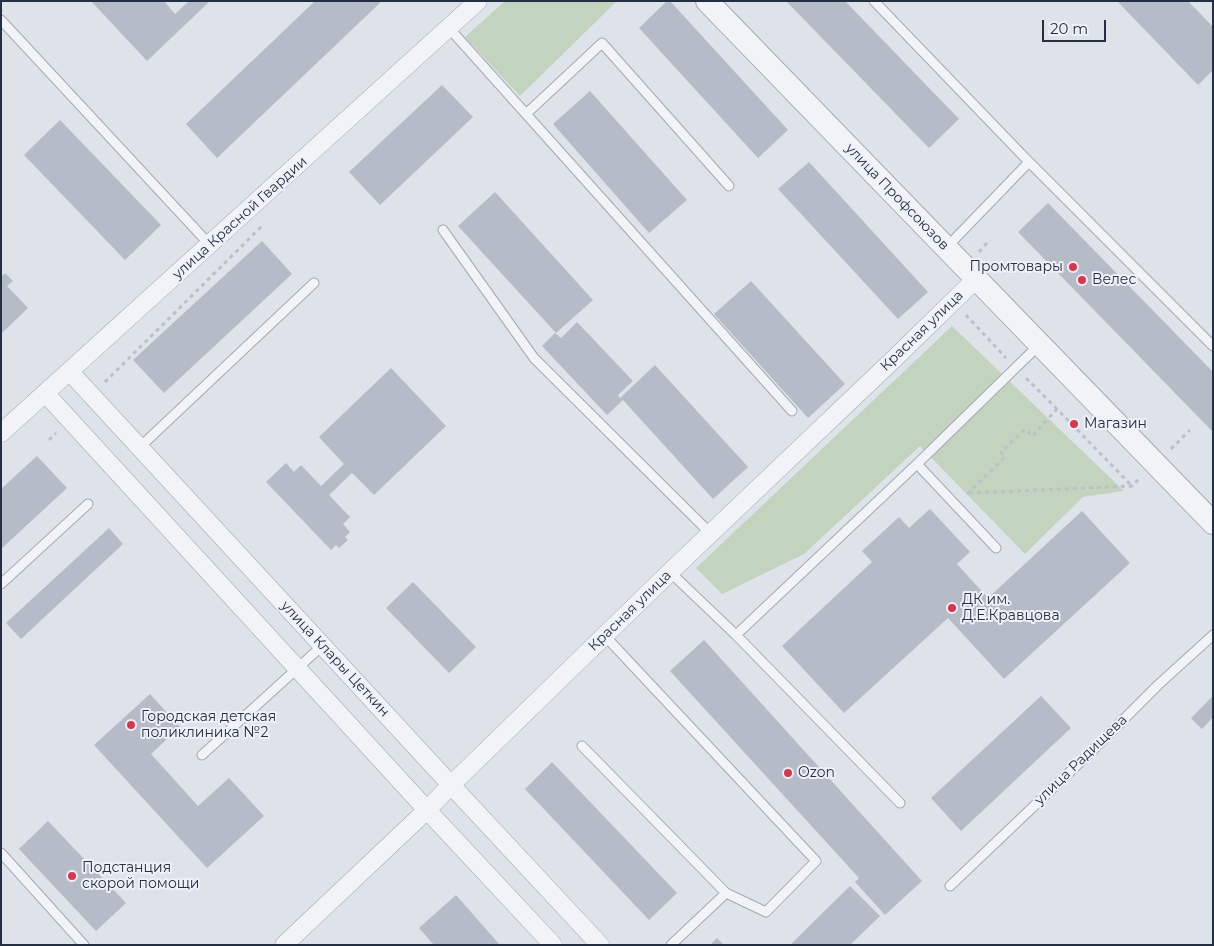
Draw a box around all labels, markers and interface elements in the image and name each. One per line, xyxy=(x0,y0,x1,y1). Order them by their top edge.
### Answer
scale bar xyxy=(1044,10,1108,42)
text: 20 m xyxy=(1050,19,1088,38)
street label: улица Профсоюзов xyxy=(842,140,952,254)
street label: улица Красной Гвардии xyxy=(169,153,311,283)
place label: Промтовары xyxy=(969,259,1063,275)
marker: Промтовары xyxy=(1067,261,1079,273)
place label: Велес xyxy=(1092,272,1136,288)
marker: Велес xyxy=(1076,274,1088,286)
street label: Красная улица xyxy=(877,287,967,375)
place label: Магазин xyxy=(1084,416,1147,432)
marker: Магазин xyxy=(1068,418,1080,430)
street label: Красная улица xyxy=(585,567,675,655)
place label: ДК им. Д.Е.Кравцова xyxy=(962,592,1060,624)
street label: улица Клары Цеткин xyxy=(277,598,393,720)
marker: ДК им. Д.Е.Кравцова xyxy=(946,602,958,614)
place label: Городская детская поликлиника №2 xyxy=(141,709,276,742)
street label: улица Радищева xyxy=(1031,711,1131,809)
marker: Городская детская поликлиника №2 xyxy=(125,719,137,731)
place label: Ozon xyxy=(798,765,835,781)
marker: Ozon xyxy=(782,767,794,779)
place label: Подстанция скорой помощи xyxy=(82,860,199,892)
marker: Подстанция скорой помощи xyxy=(66,870,78,882)

